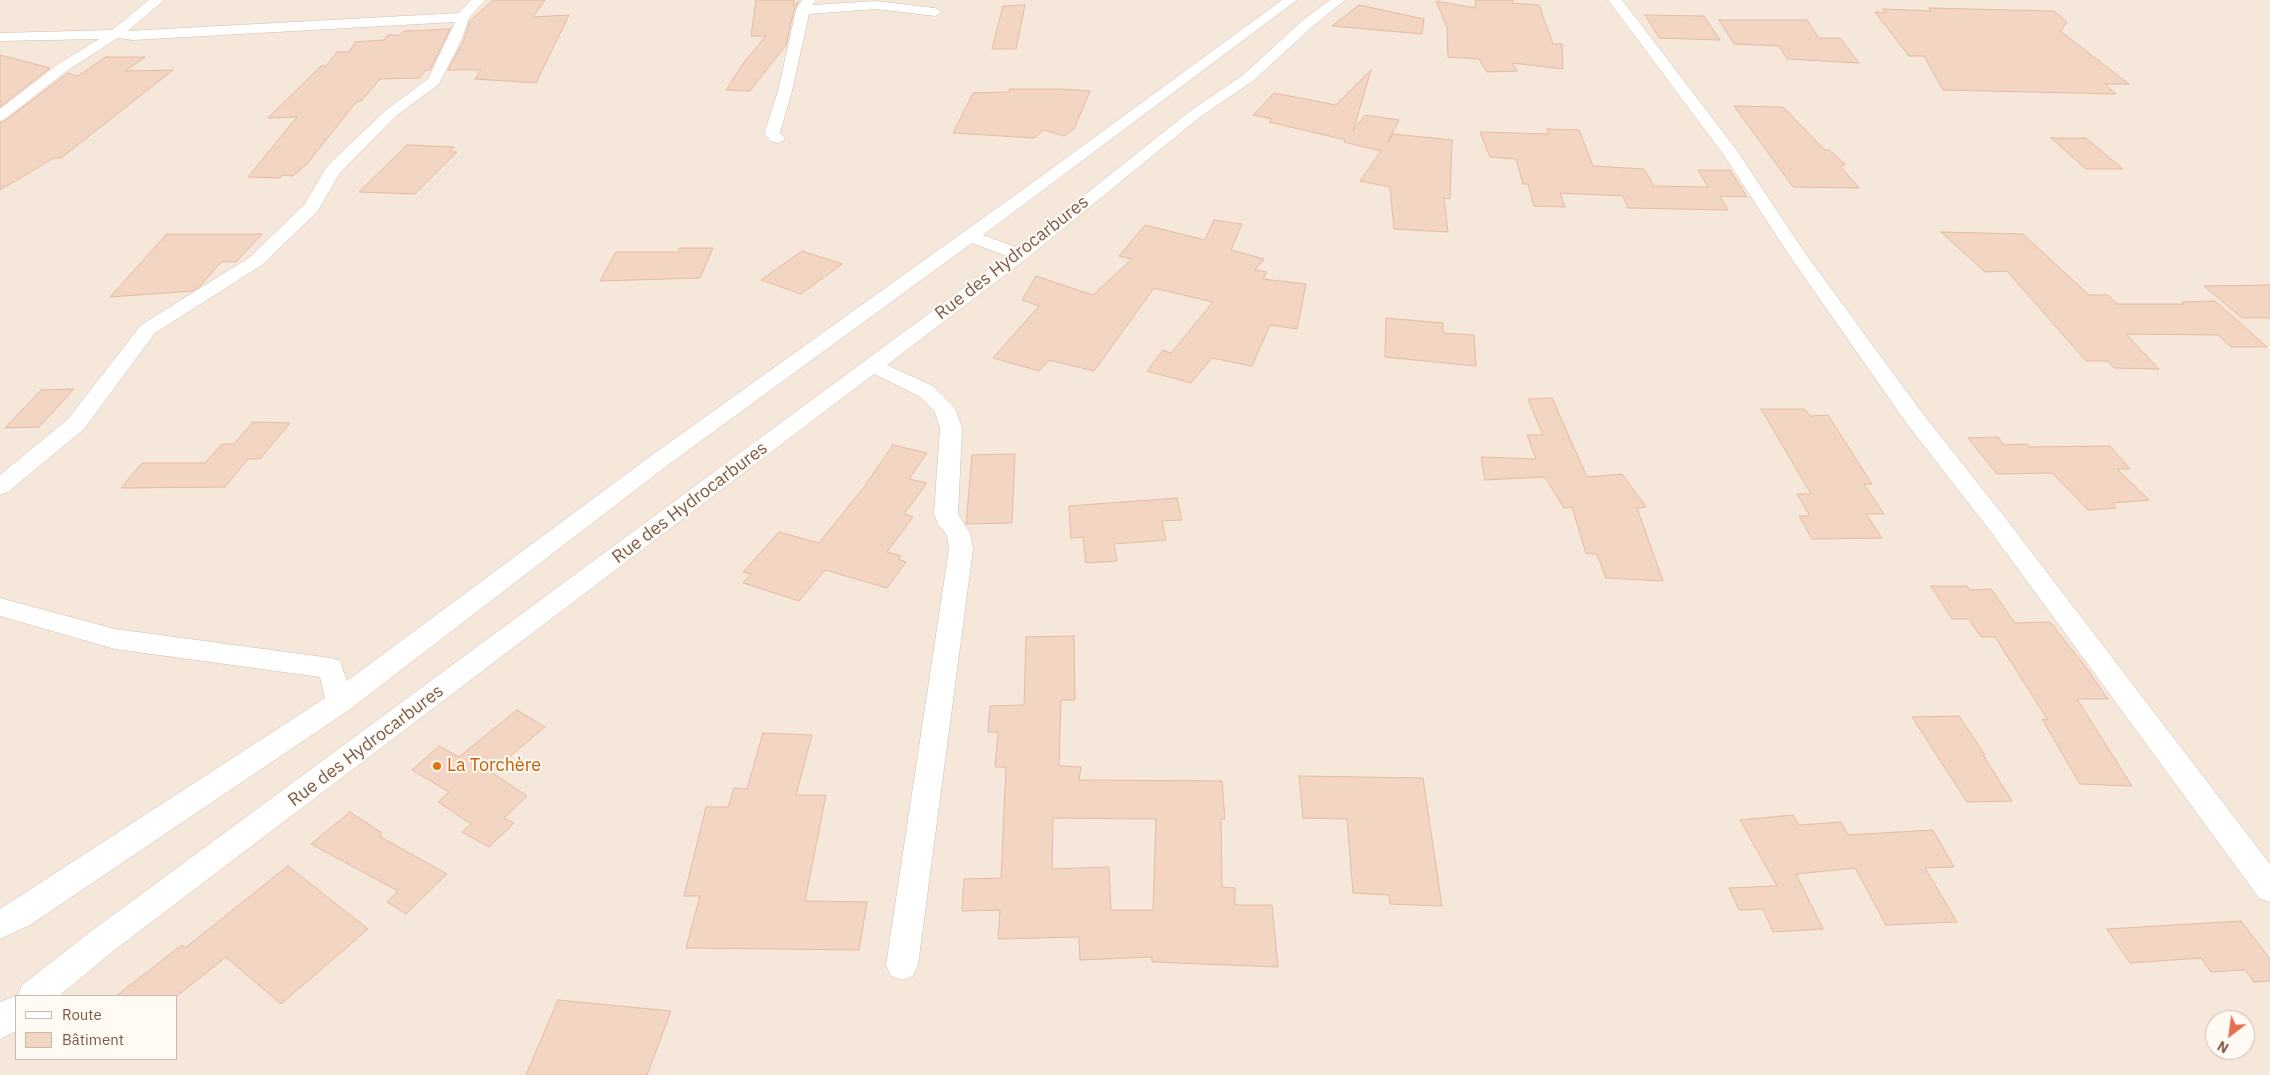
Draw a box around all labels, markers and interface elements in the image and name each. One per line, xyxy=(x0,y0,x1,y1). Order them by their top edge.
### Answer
street label: Rue des Hydrocarbures xyxy=(931,191,1093,325)
street label: Rue des Hydrocarbures xyxy=(608,438,772,568)
street label: Rue des Hydrocarbures xyxy=(284,681,448,811)
place label: La Torchère xyxy=(447,755,541,777)
marker: La Torchère xyxy=(431,760,443,772)
legend xyxy=(15,995,178,1060)
text: Route xyxy=(62,1005,102,1024)
north arrow xyxy=(2205,1010,2255,1060)
text: Bâtiment xyxy=(62,1030,124,1049)
text: N xyxy=(2214,1037,2232,1057)

